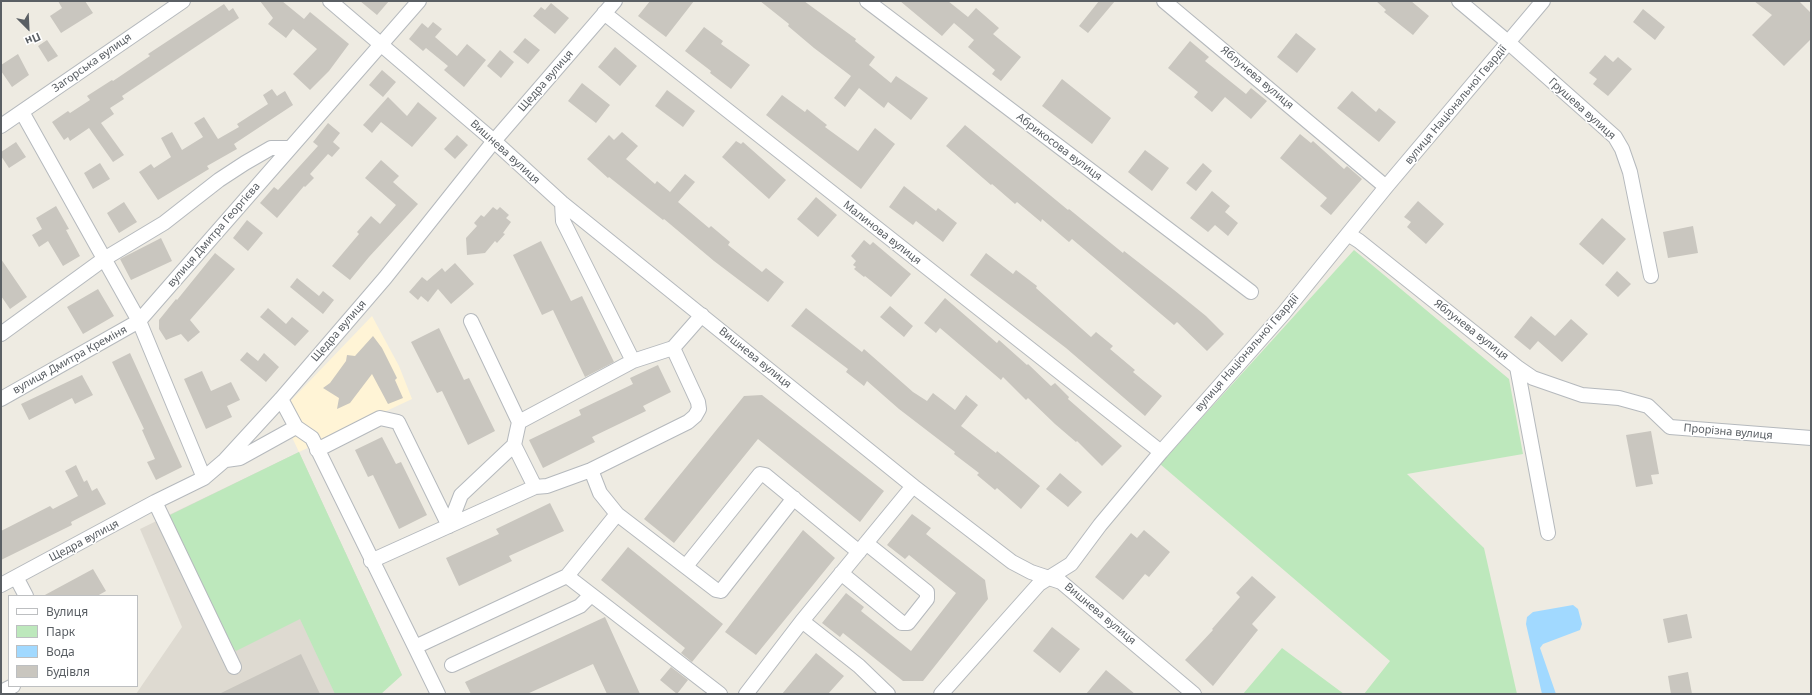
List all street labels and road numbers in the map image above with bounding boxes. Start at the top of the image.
street label: Загорська вулиця [50,31,134,95]
street label: вулиця Національної Гвардії [1402,43,1510,167]
street label: Яблунева вулиця [1218,44,1296,112]
street label: Щедра вулиця [516,48,576,114]
street label: Грушева вулиця [1546,75,1618,143]
street label: Абрикосова вулиця [1014,110,1104,184]
street label: Вишнева вулиця [467,117,543,187]
street label: вулиця Дмитра Георгієва [165,180,263,290]
street label: Малинова вулиця [840,198,924,268]
street label: вулиця Національної Гвардії [1192,291,1302,415]
street label: Яблунева вулиця [1431,297,1511,363]
street label: Щедра вулиця [309,298,369,364]
street label: вулиця Дмитра Креміня [11,323,129,397]
street label: Вишнева вулиця [716,325,794,391]
street label: Прорізна вулиця [1683,422,1773,442]
street label: Щедра вулиця [47,517,121,565]
street label: Вишнева вулиця [1062,580,1138,648]

